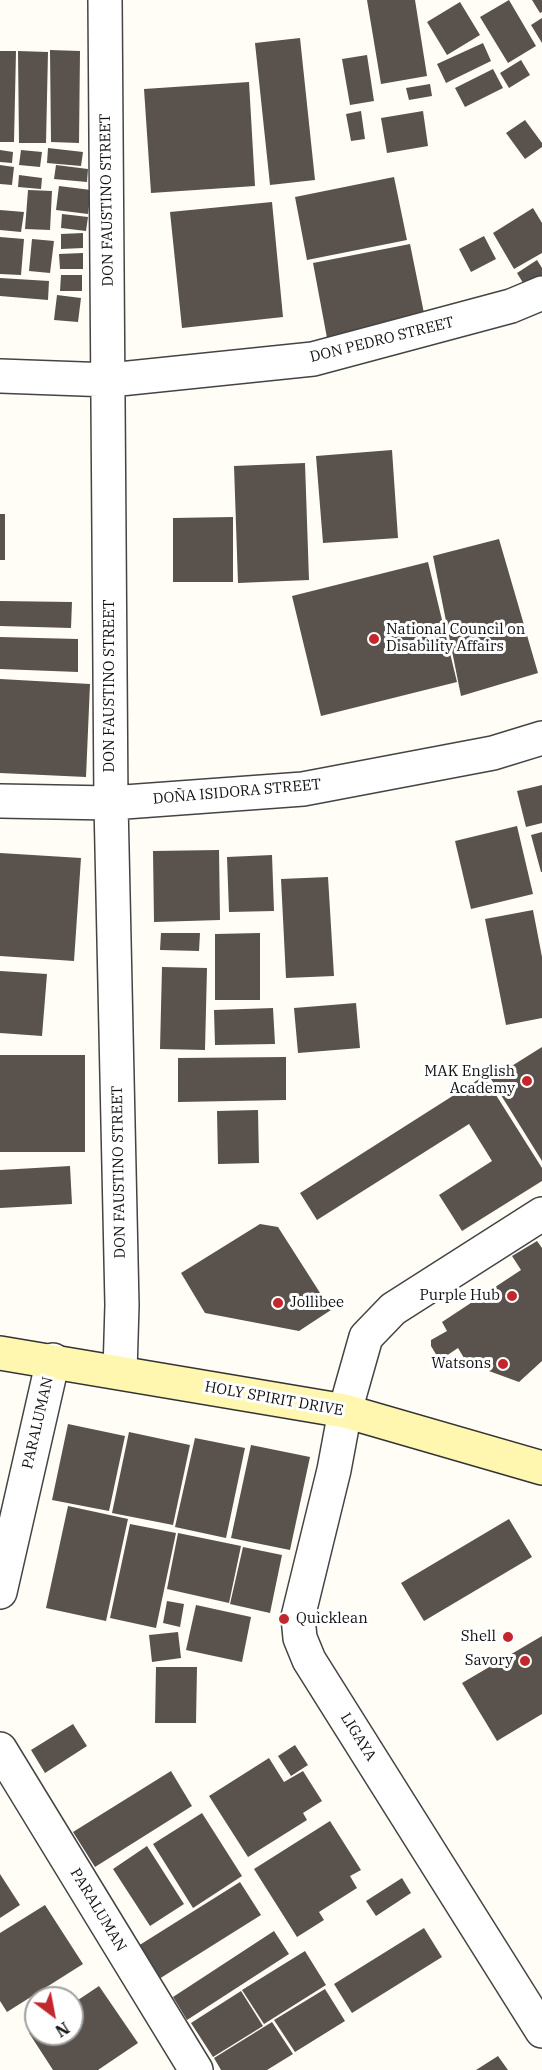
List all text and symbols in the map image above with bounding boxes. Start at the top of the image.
street label: DON FAUSTINO STREET [96,113,118,287]
street label: DON PEDRO STREET [308,313,456,367]
street label: DON FAUSTINO STREET [101,599,119,773]
place label: National Council on Disability Affairs [386,621,525,656]
marker: National Council on Disability Affairs [367,632,381,646]
street label: DOÑA ISIDORA STREET [152,776,322,808]
place label: MAK English Academy [424,1063,515,1098]
marker: MAK English Academy [520,1074,534,1088]
street label: DON FAUSTINO STREET [108,1085,130,1259]
place label: Purple Hub [419,1287,500,1305]
marker: Purple Hub [505,1289,519,1303]
place label: Jollibee [290,1294,344,1312]
marker: Jollibee [271,1296,285,1310]
place label: Watsons [431,1355,491,1373]
marker: Watsons [496,1357,510,1371]
street label: PARALUMAN [19,1375,57,1471]
street label: HOLY SPIRIT DRIVE [203,1378,345,1420]
place label: Quicklean [296,1610,368,1628]
marker: Quicklean [277,1612,291,1626]
place label: Shell [461,1628,496,1646]
marker: Shell [501,1630,515,1644]
place label: Savory [465,1652,513,1670]
marker: Savory [518,1654,532,1668]
street label: LIGAYA [336,1710,380,1764]
street label: PARALUMAN [66,1865,130,1955]
north arrow [24,1986,84,2046]
text: N [52,2018,73,2041]

